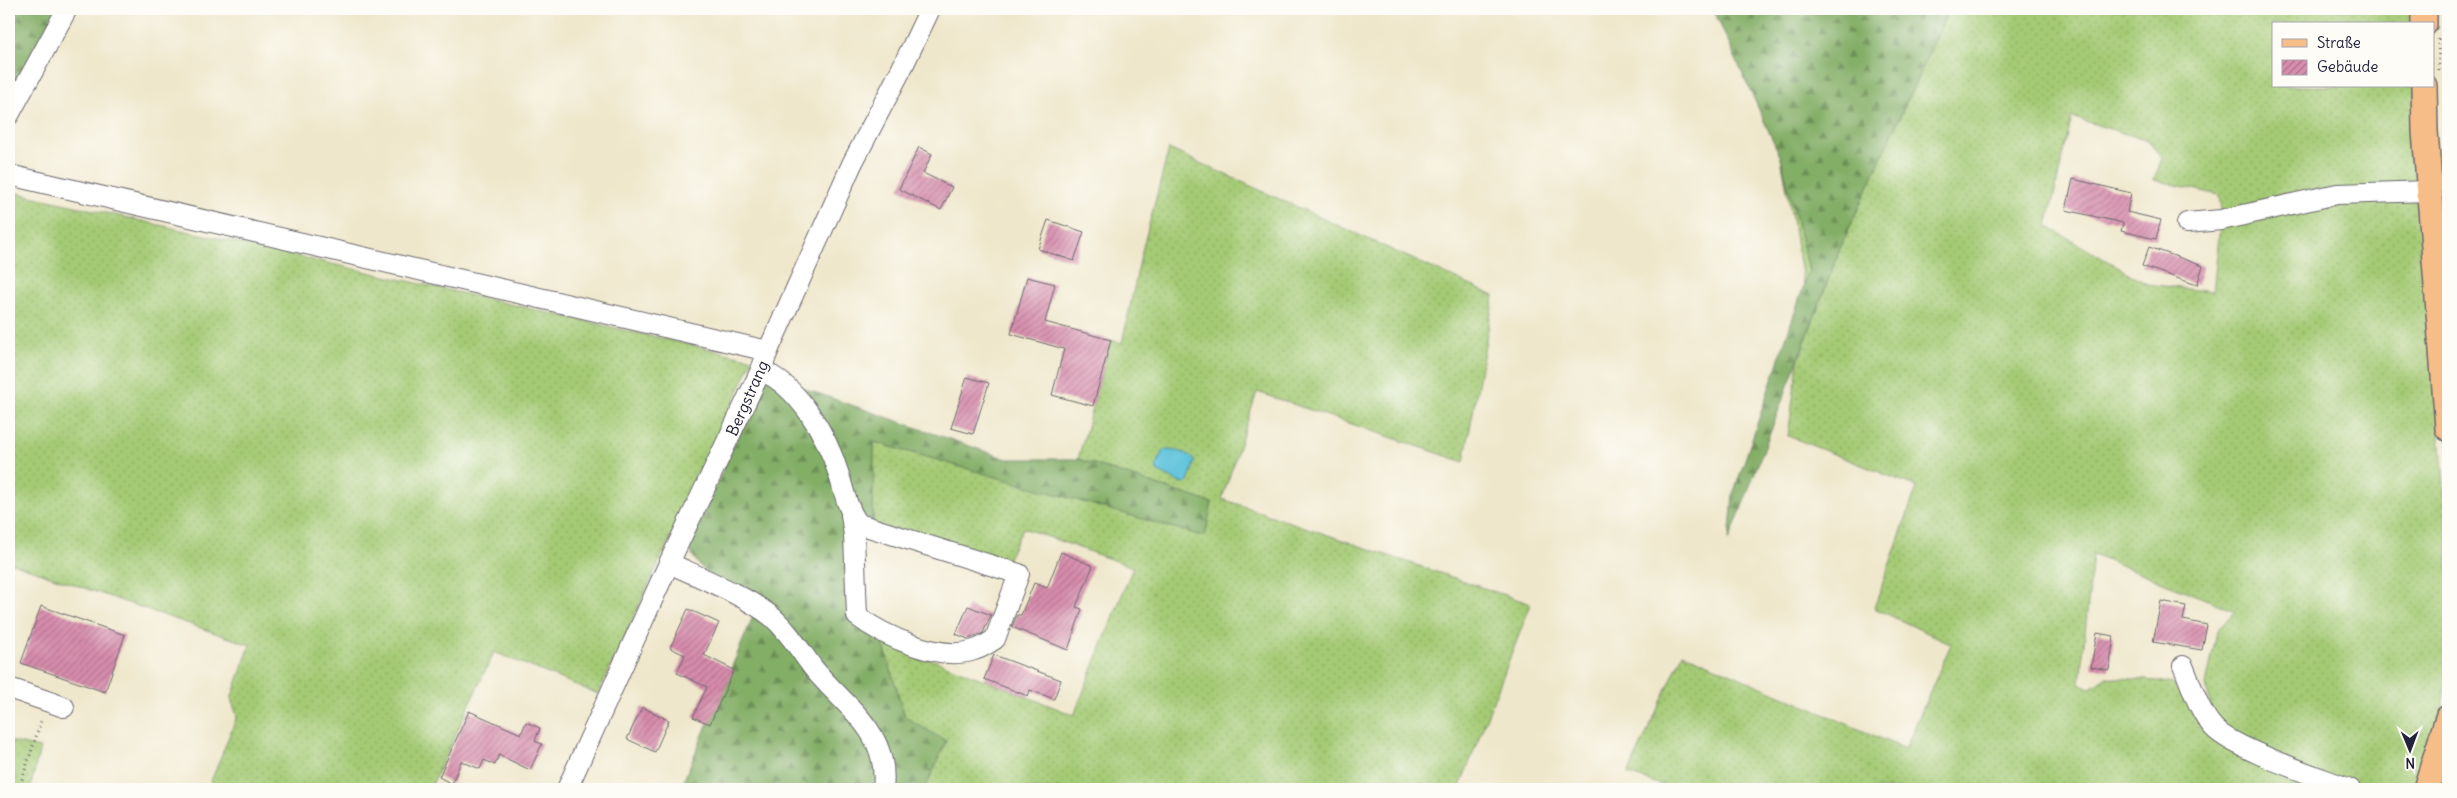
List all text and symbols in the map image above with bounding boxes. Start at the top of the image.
legend [2272,22,2434,88]
text: Straße [2317,33,2361,52]
text: Gebäude [2317,57,2378,76]
street label: Bergstrang [721,357,773,439]
north arrow [2384,726,2434,776]
text: N [2405,754,2415,772]

